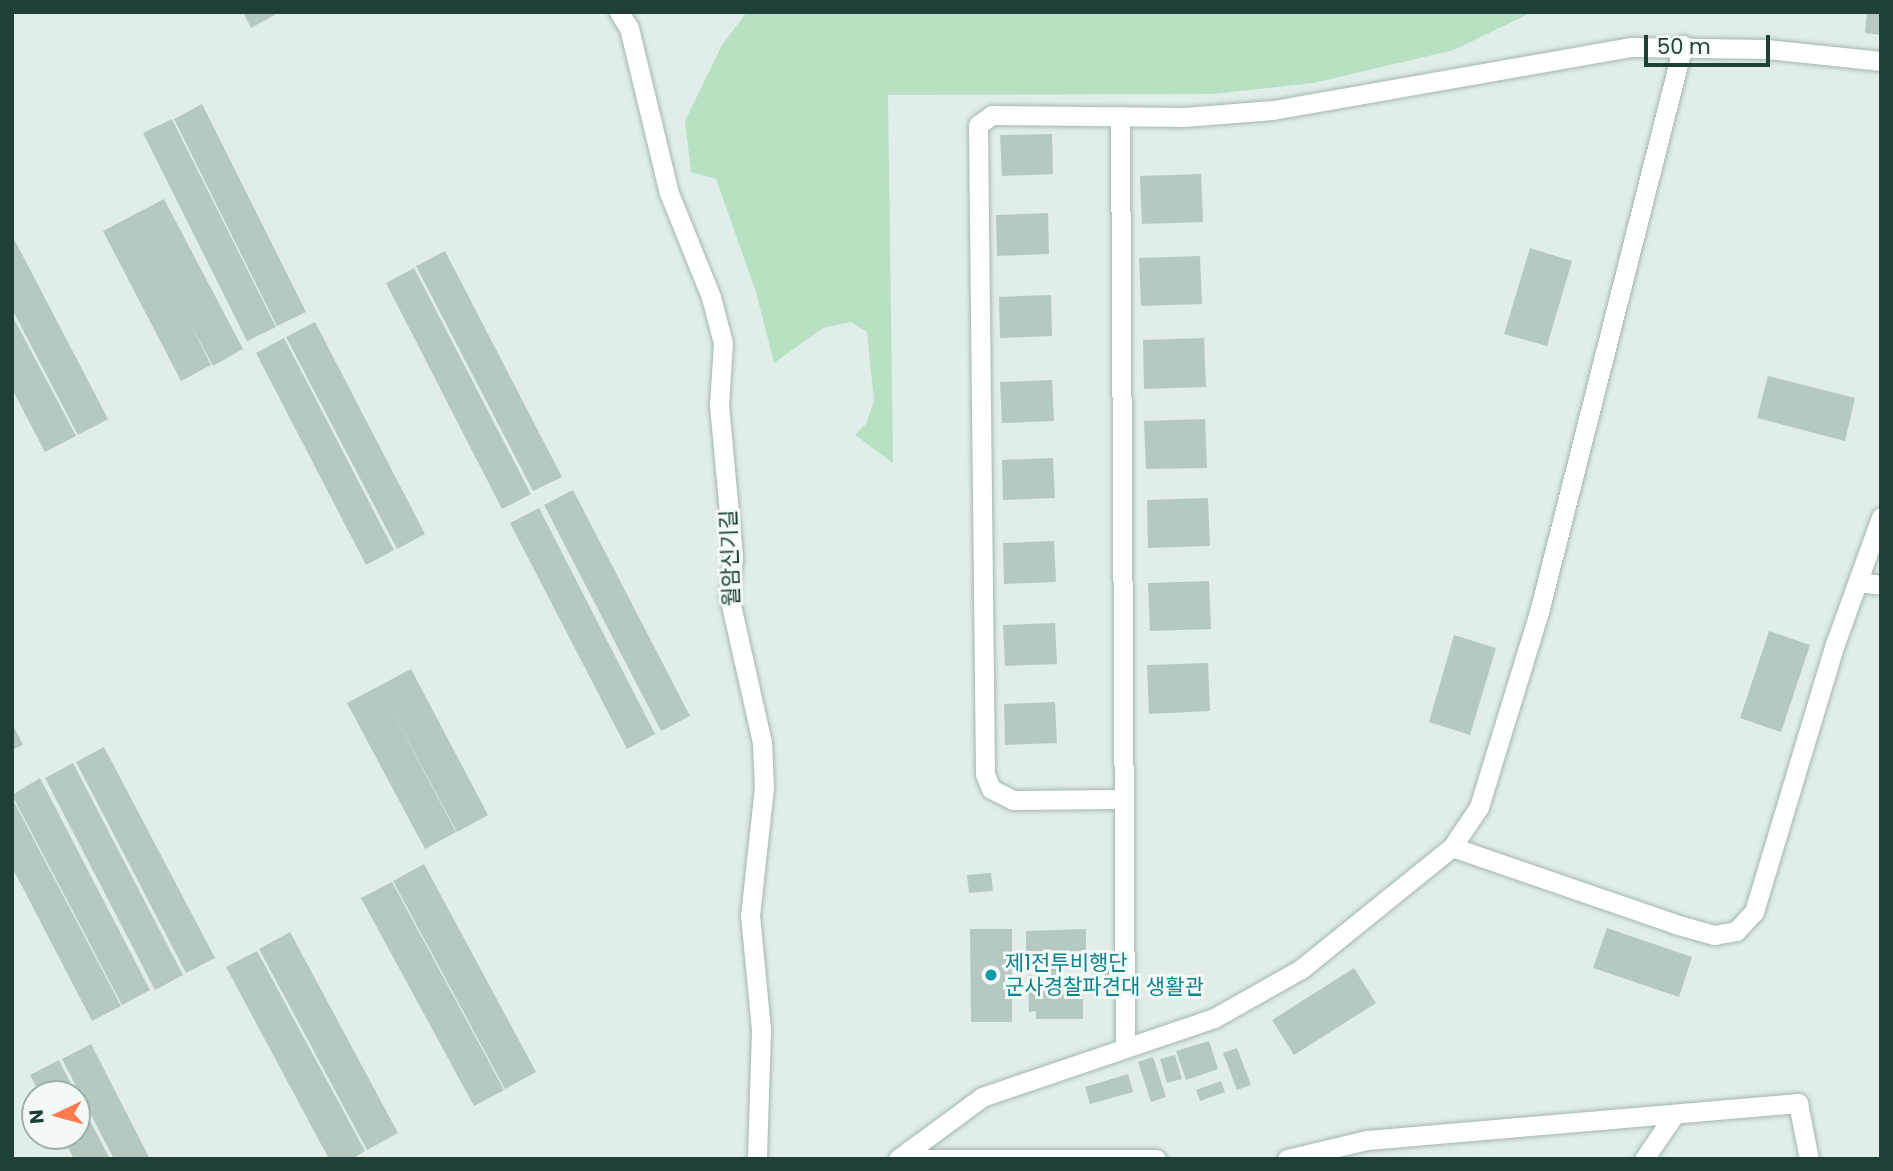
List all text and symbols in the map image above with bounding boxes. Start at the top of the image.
scale bar [1648,21,1774,65]
text: 50 m [1657,32,1711,61]
street label: 월암신기길 [716,509,744,607]
place label: 제1전투비행단 군사경찰파견대 생활관 [1005,950,1204,1000]
marker: 제1전투비행단 군사경찰파견대 생활관 [983,967,999,983]
north arrow [21,1080,91,1150]
text: N [23,1108,51,1125]

